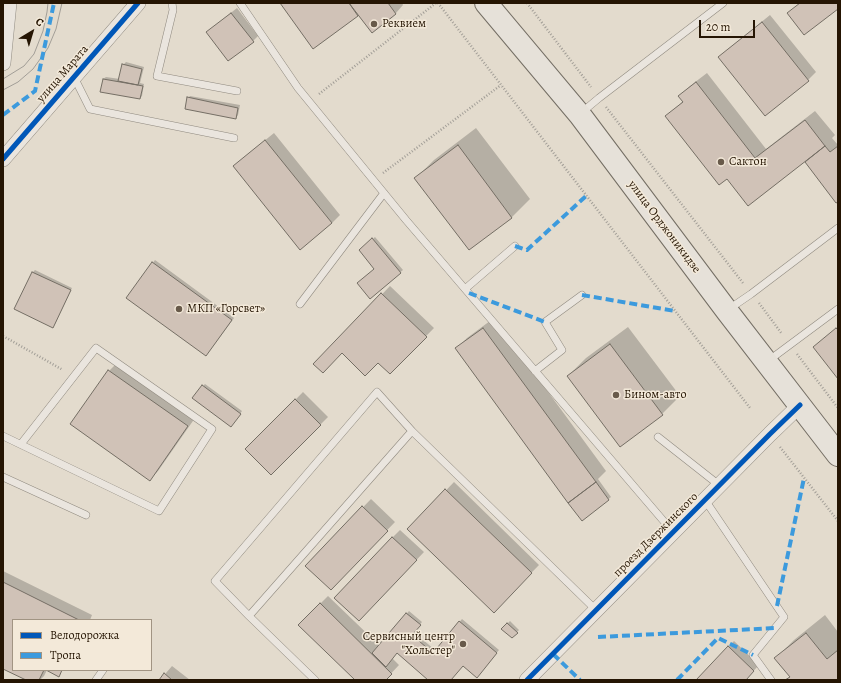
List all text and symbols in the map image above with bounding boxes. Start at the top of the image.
north arrow [12,12,52,52]
scale bar [701,12,757,38]
text: С [32,14,47,30]
place label: Реквием [382,17,426,31]
marker: Реквием [369,19,379,29]
text: 20 m [706,19,730,35]
street label: улица Марата [34,42,92,106]
place label: Сактон [729,155,767,169]
marker: Сактон [716,157,726,167]
street label: улица Орджоникидзе [624,178,704,276]
place label: МКП «Горсвет» [187,302,265,316]
marker: МКП «Горсвет» [174,304,184,314]
place label: Бином-авто [624,388,686,402]
marker: Бином-авто [611,390,621,400]
street label: проезд Дзержинского [611,490,701,580]
legend [12,619,152,671]
text: Велодорожка [50,627,119,643]
place label: Сервисный центр "Хольстер" [363,630,455,658]
marker: Сервисный центр "Хольстер" [458,639,468,649]
text: Тропа [50,647,81,663]

